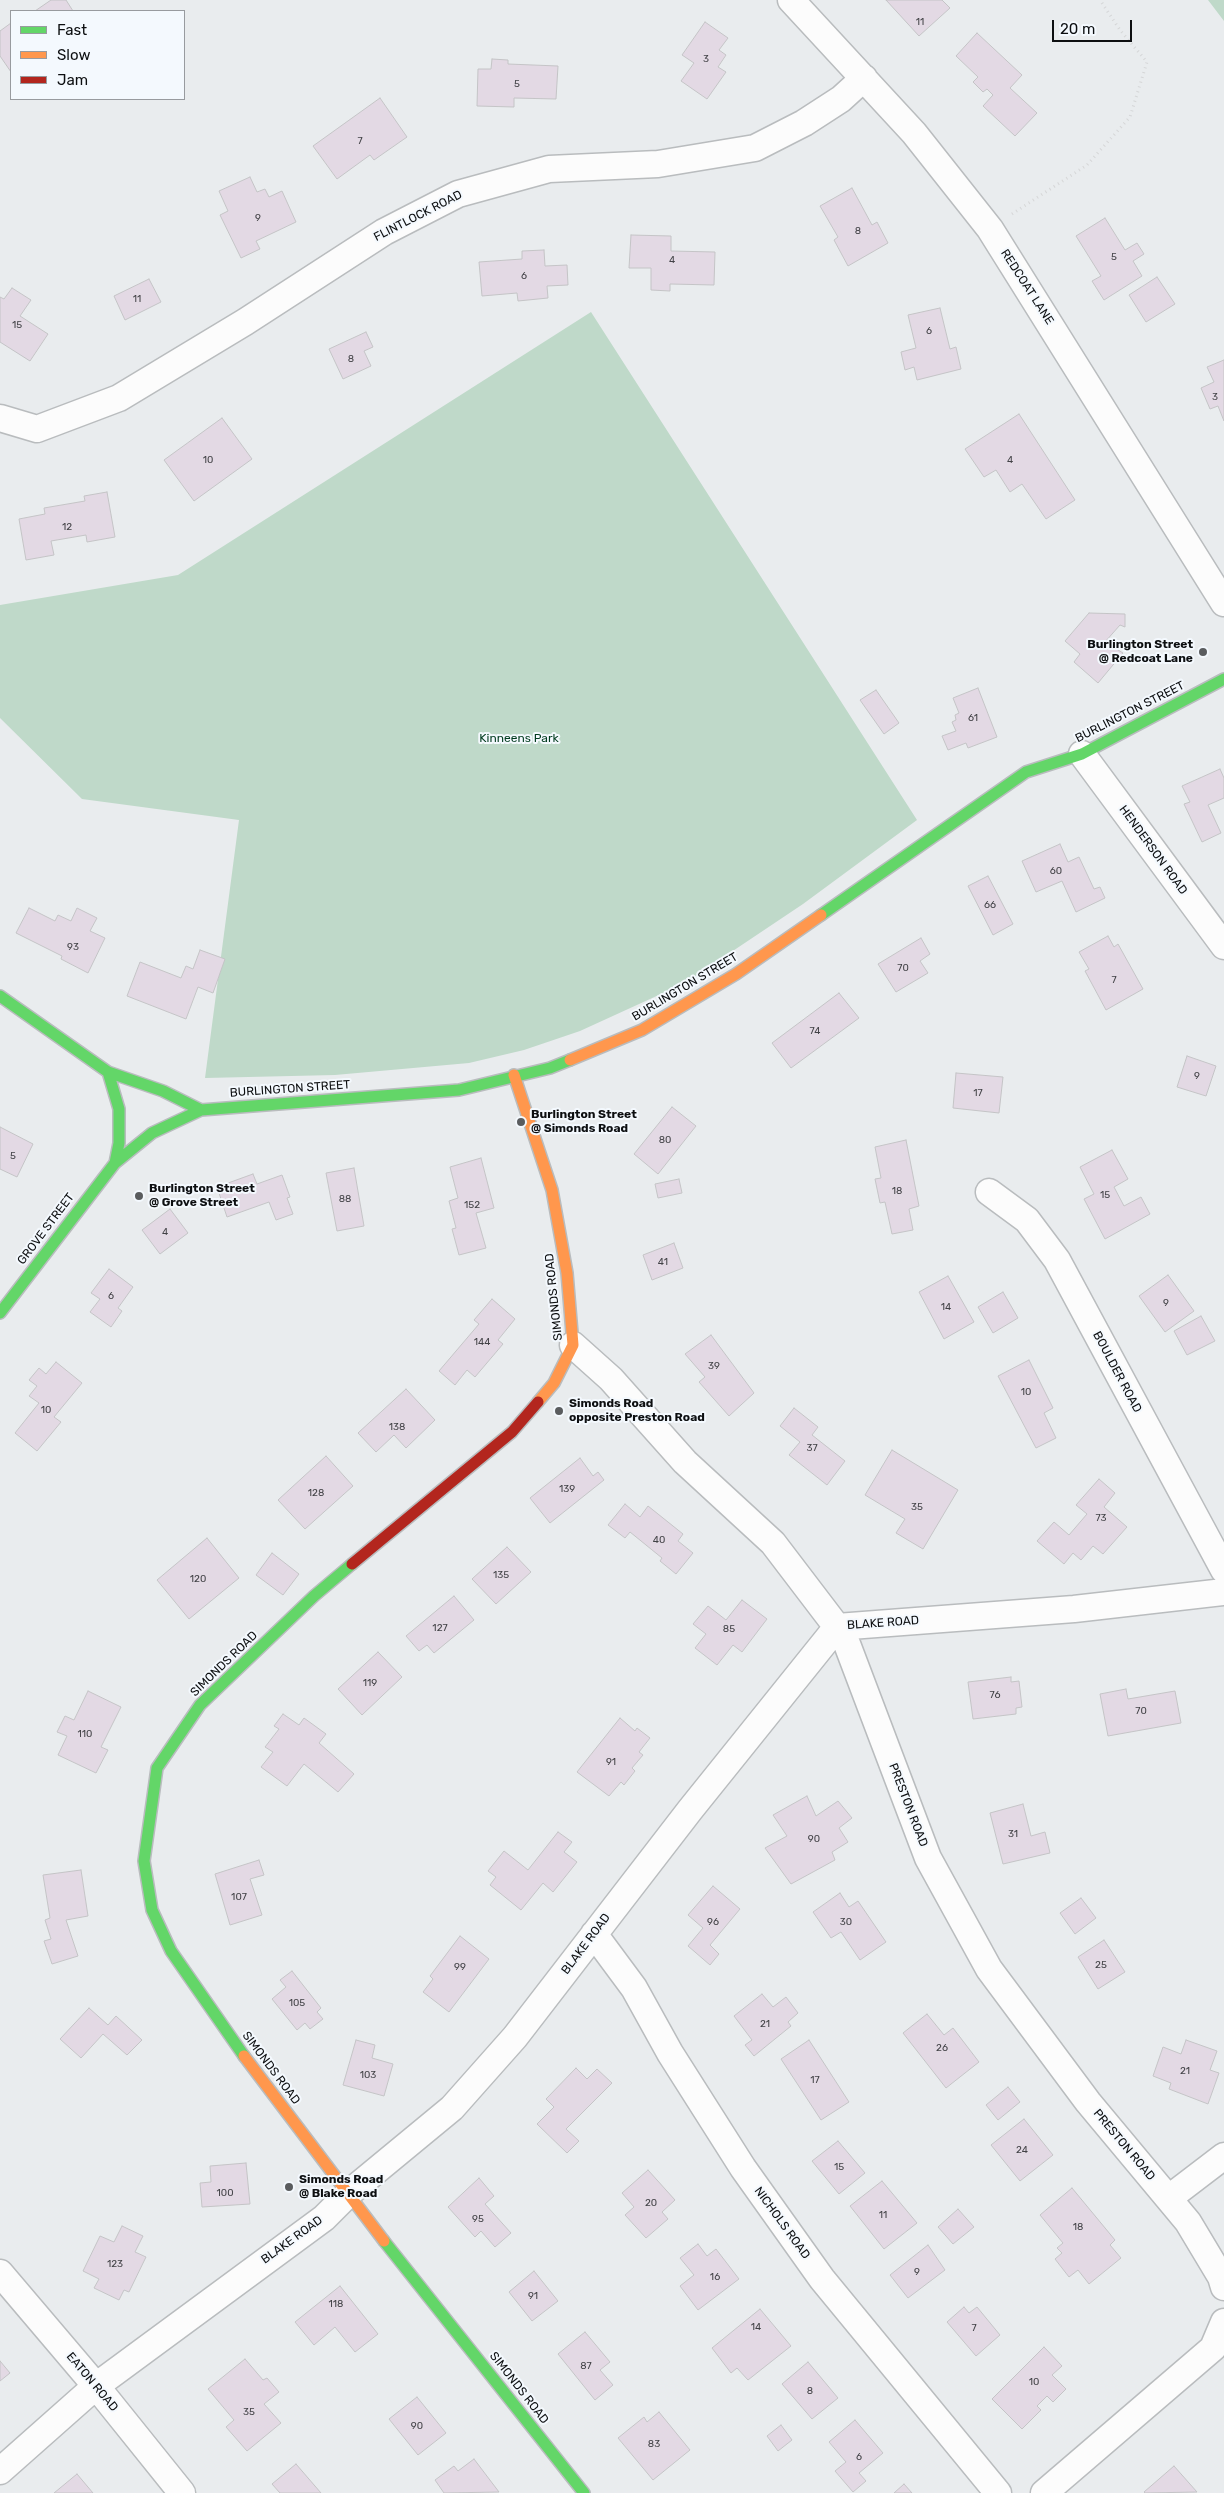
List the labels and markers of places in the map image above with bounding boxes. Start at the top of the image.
place label: Burlington Street @ Redcoat Lane [1087,638,1193,666]
marker: Burlington Street @ Redcoat Lane [1197,646,1209,658]
place label: Burlington Street @ Simonds Road [531,1108,637,1136]
marker: Burlington Street @ Simonds Road [515,1116,527,1128]
place label: Burlington Street @ Grove Street [149,1182,255,1210]
marker: Burlington Street @ Grove Street [133,1190,145,1202]
place label: Simonds Road opposite Preston Road [569,1397,705,1425]
marker: Simonds Road opposite Preston Road [553,1405,565,1417]
place label: Simonds Road @ Blake Road [299,2173,383,2201]
marker: Simonds Road @ Blake Road [283,2181,295,2193]

